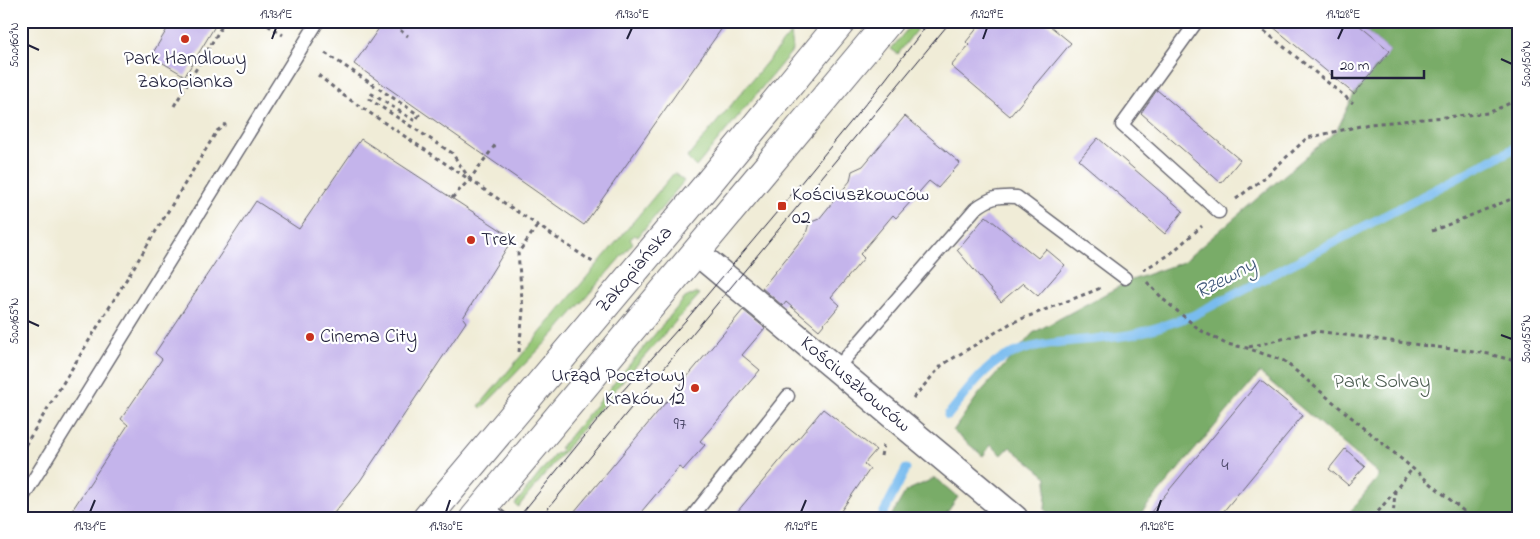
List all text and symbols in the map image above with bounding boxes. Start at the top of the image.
text: 19.931°E [260,6,292,24]
text: 19.930°E [615,6,649,24]
text: 19.929°E [970,6,1004,24]
text: 19.928°E [1326,6,1360,24]
text: 50.0160°N [6,22,24,68]
marker: Park Handlowy Zakopianka [179,33,191,45]
text: 50.0150°N [1518,41,1536,87]
place label: Park Handlowy Zakopianka [124,45,246,97]
scale bar [1332,48,1425,80]
text: 20 m [1340,55,1370,77]
place label: Kościuszkowców 02 [792,181,929,233]
marker: Kościuszkowców 02 [776,200,788,212]
street label: Zakopiańska [590,220,680,320]
place label: Trek [481,226,517,255]
marker: Trek [465,234,477,246]
water label: Rzewny [1190,250,1262,308]
text: 50.0165°N [6,298,24,344]
text: 50.0155°N [1518,315,1536,363]
place label: Cinema City [320,323,417,352]
street label: Kościuszkowców [793,330,917,440]
marker: Cinema City [304,331,316,343]
place label: Urząd Pocztowy Kraków 12 [551,362,685,414]
park label: Park Solvay [1334,368,1430,397]
marker: Urząd Pocztowy Kraków 12 [689,382,701,394]
house number: 97 [674,412,687,438]
house number: 4 [1221,453,1229,479]
text: 19.931°E [74,518,106,536]
text: 19.930°E [429,518,463,536]
text: 19.929°E [784,518,818,536]
text: 19.928°E [1140,518,1174,536]

